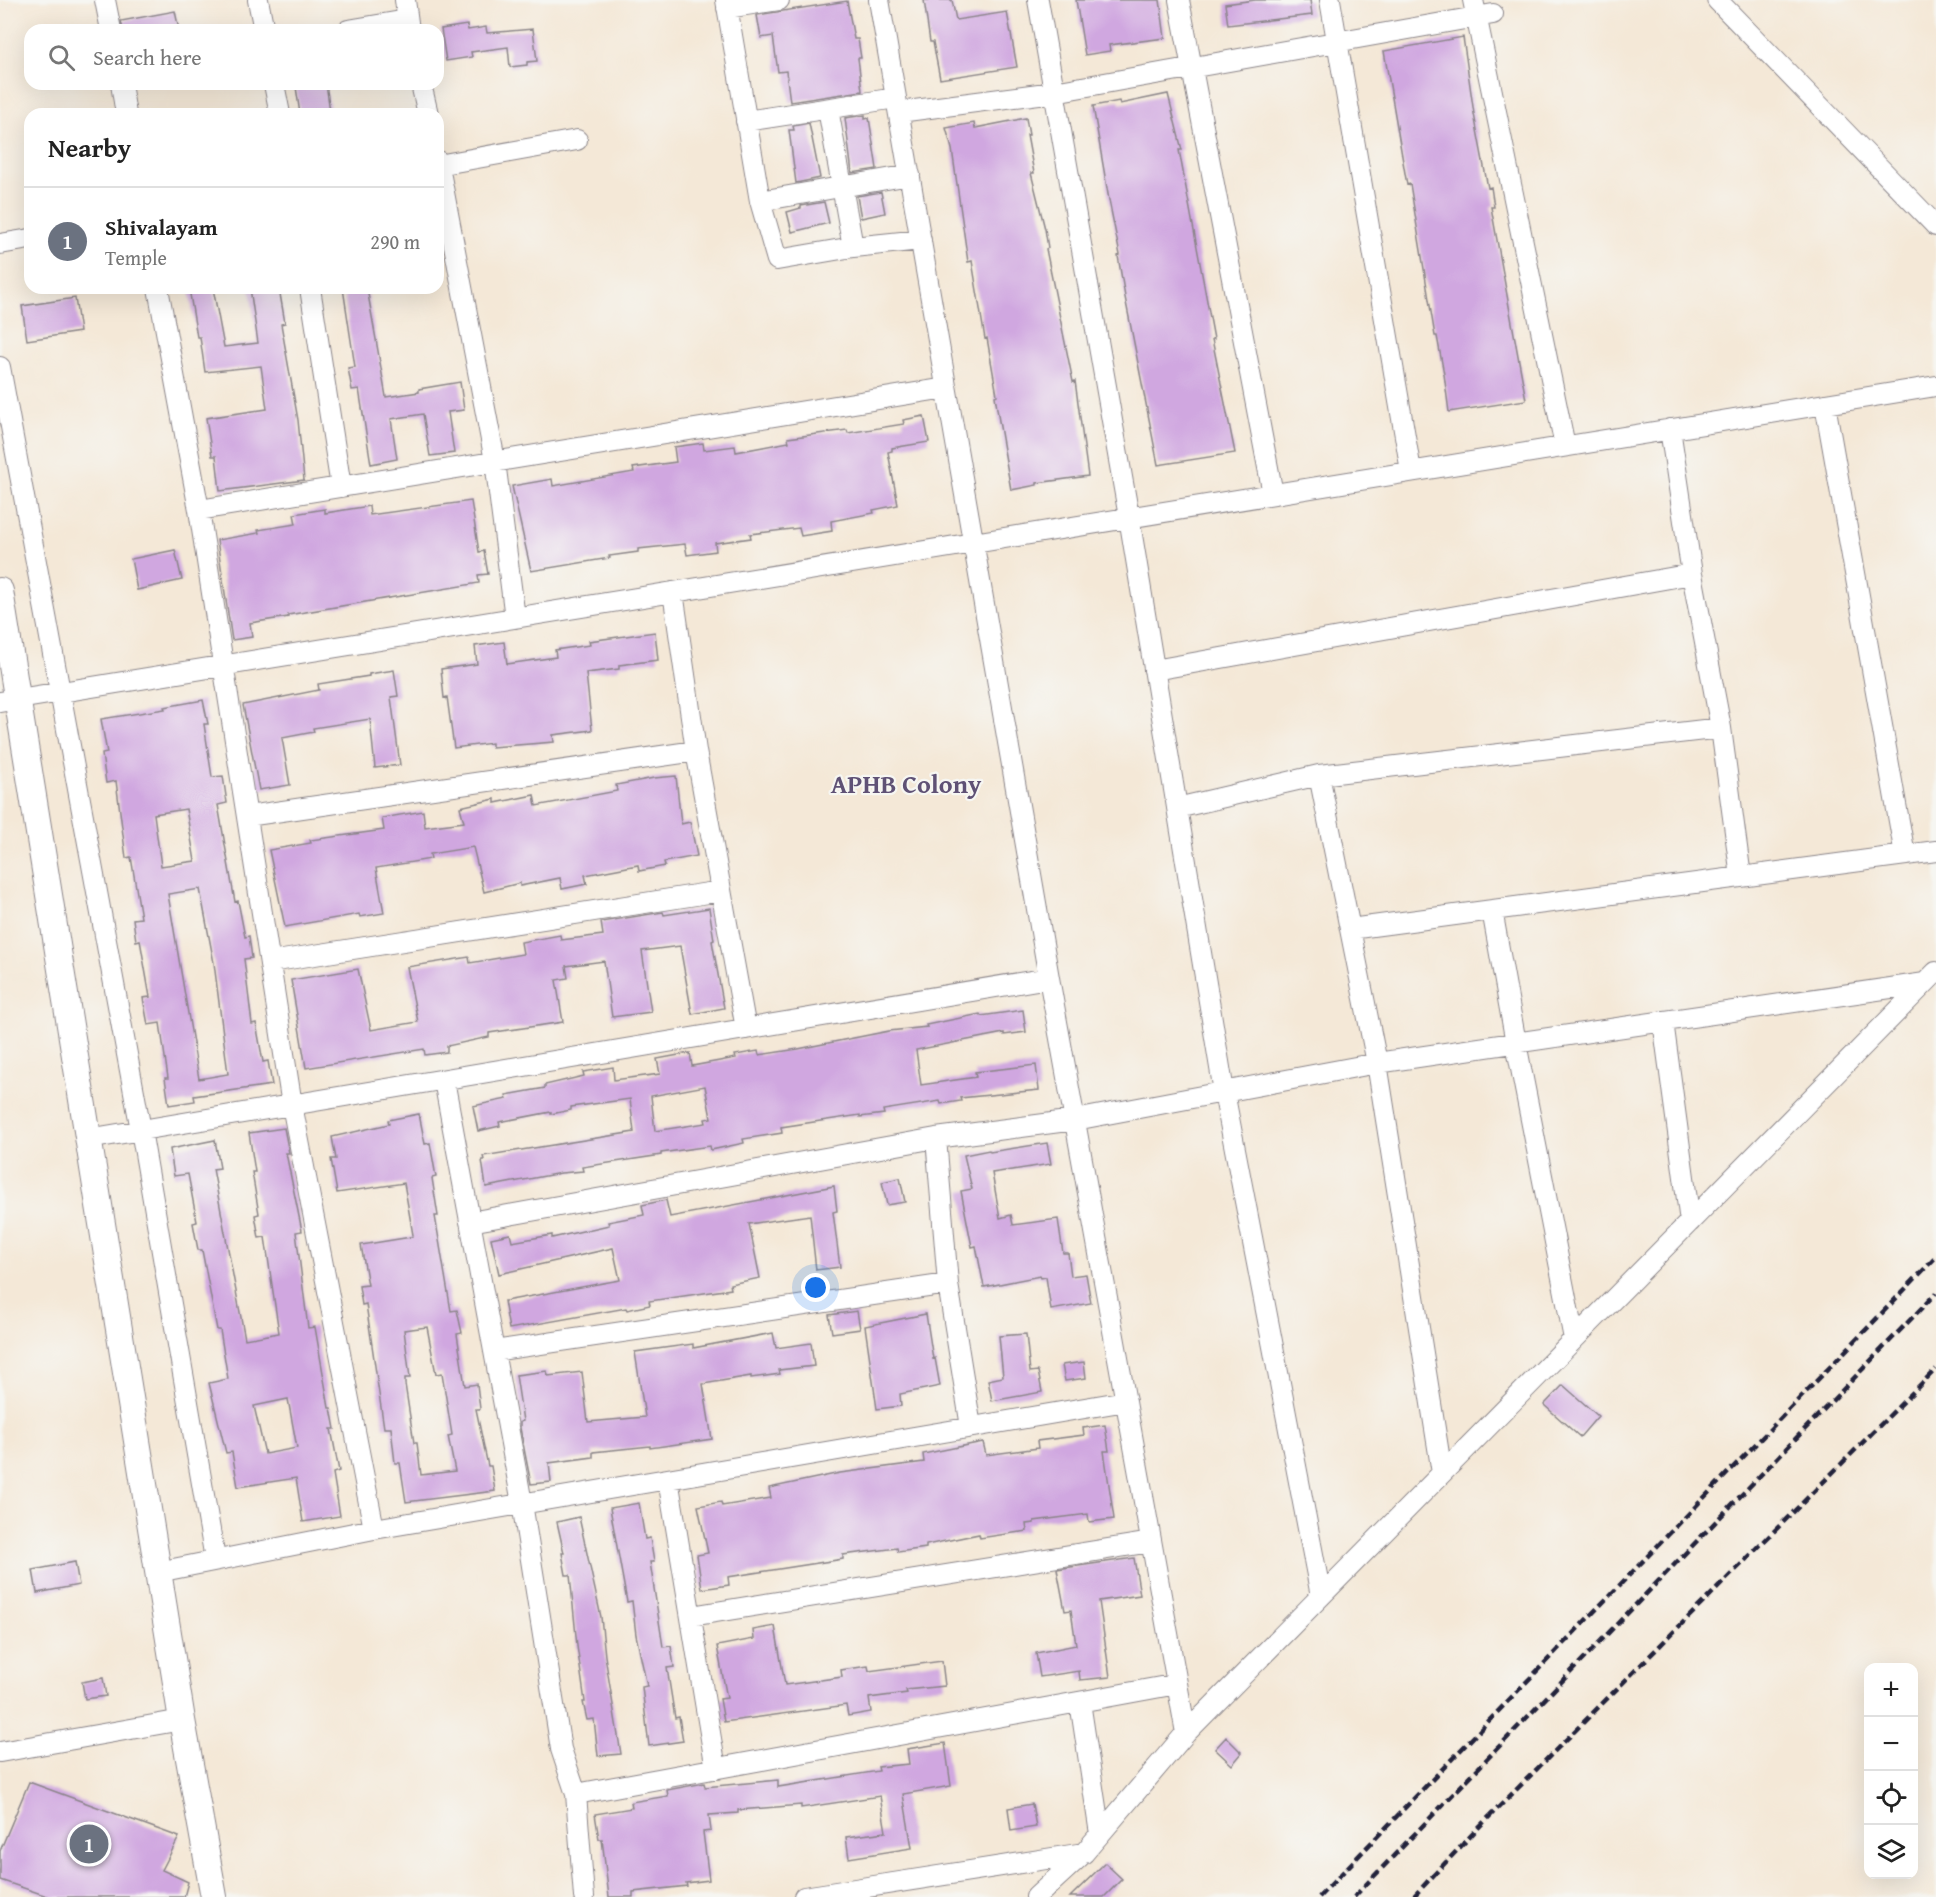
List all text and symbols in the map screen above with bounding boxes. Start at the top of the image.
search box [24,24,444,90]
icon: search [45,41,78,74]
text: Search here [93,41,202,73]
text: Nearby [48,128,131,167]
text: Shivalayam [105,211,218,243]
text: 1 [62,227,73,256]
text: 290 m [370,227,420,256]
text: Temple [105,243,167,272]
district label: APHB Colony [831,764,982,803]
your location [801,1273,830,1302]
map controls [1864,1663,1918,1879]
button: + [1864,1663,1918,1717]
button: − [1864,1717,1918,1771]
button: locate [1864,1771,1918,1825]
pin: 1 [70,1822,109,1866]
button: layers [1864,1825,1918,1879]

